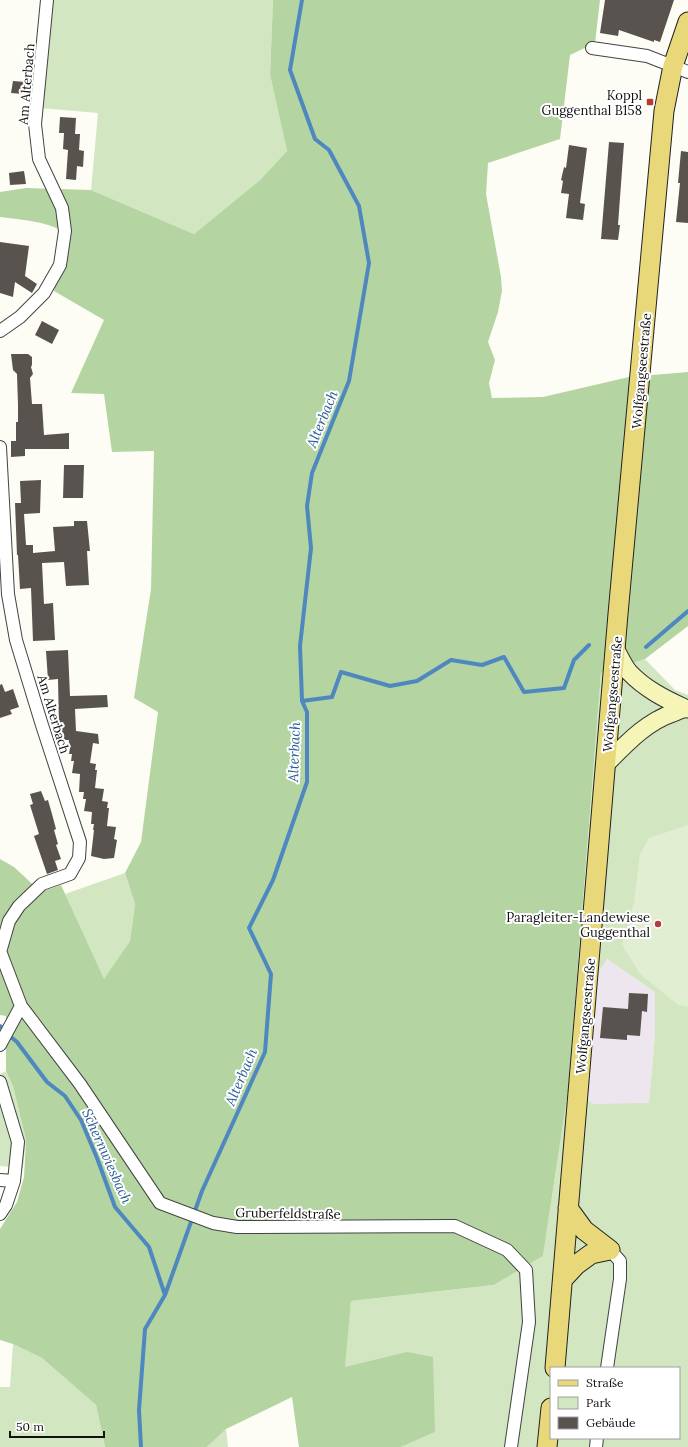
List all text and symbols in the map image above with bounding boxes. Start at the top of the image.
street label: Am Alterbach [14,43,39,126]
place label: Koppl Guggenthal B158 [542,87,642,119]
marker: Koppl Guggenthal B158 [645,97,655,107]
street label: Wolfgangseestraße [628,312,655,430]
water label: Alterbach [302,388,342,451]
street label: Wolfgangseestraße [599,635,626,753]
street label: Am Alterbach [33,672,74,756]
water label: Alterbach [284,722,304,783]
place label: Paragleiter-Landewiese Guggenthal [506,909,650,941]
marker: Paragleiter-Landewiese Guggenthal [653,919,663,929]
street label: Wolfgangseestraße [572,957,599,1075]
water label: Alterbach [221,1046,261,1109]
water label: Schernwiesbach [78,1106,136,1206]
street label: Gruberfeldstraße [235,1204,341,1223]
legend [550,1367,680,1439]
text: Straße [586,1375,624,1390]
text: Park [586,1395,612,1410]
scale bar [10,1413,104,1439]
text: Gebäude [586,1415,636,1430]
text: 50 m [16,1419,44,1434]

